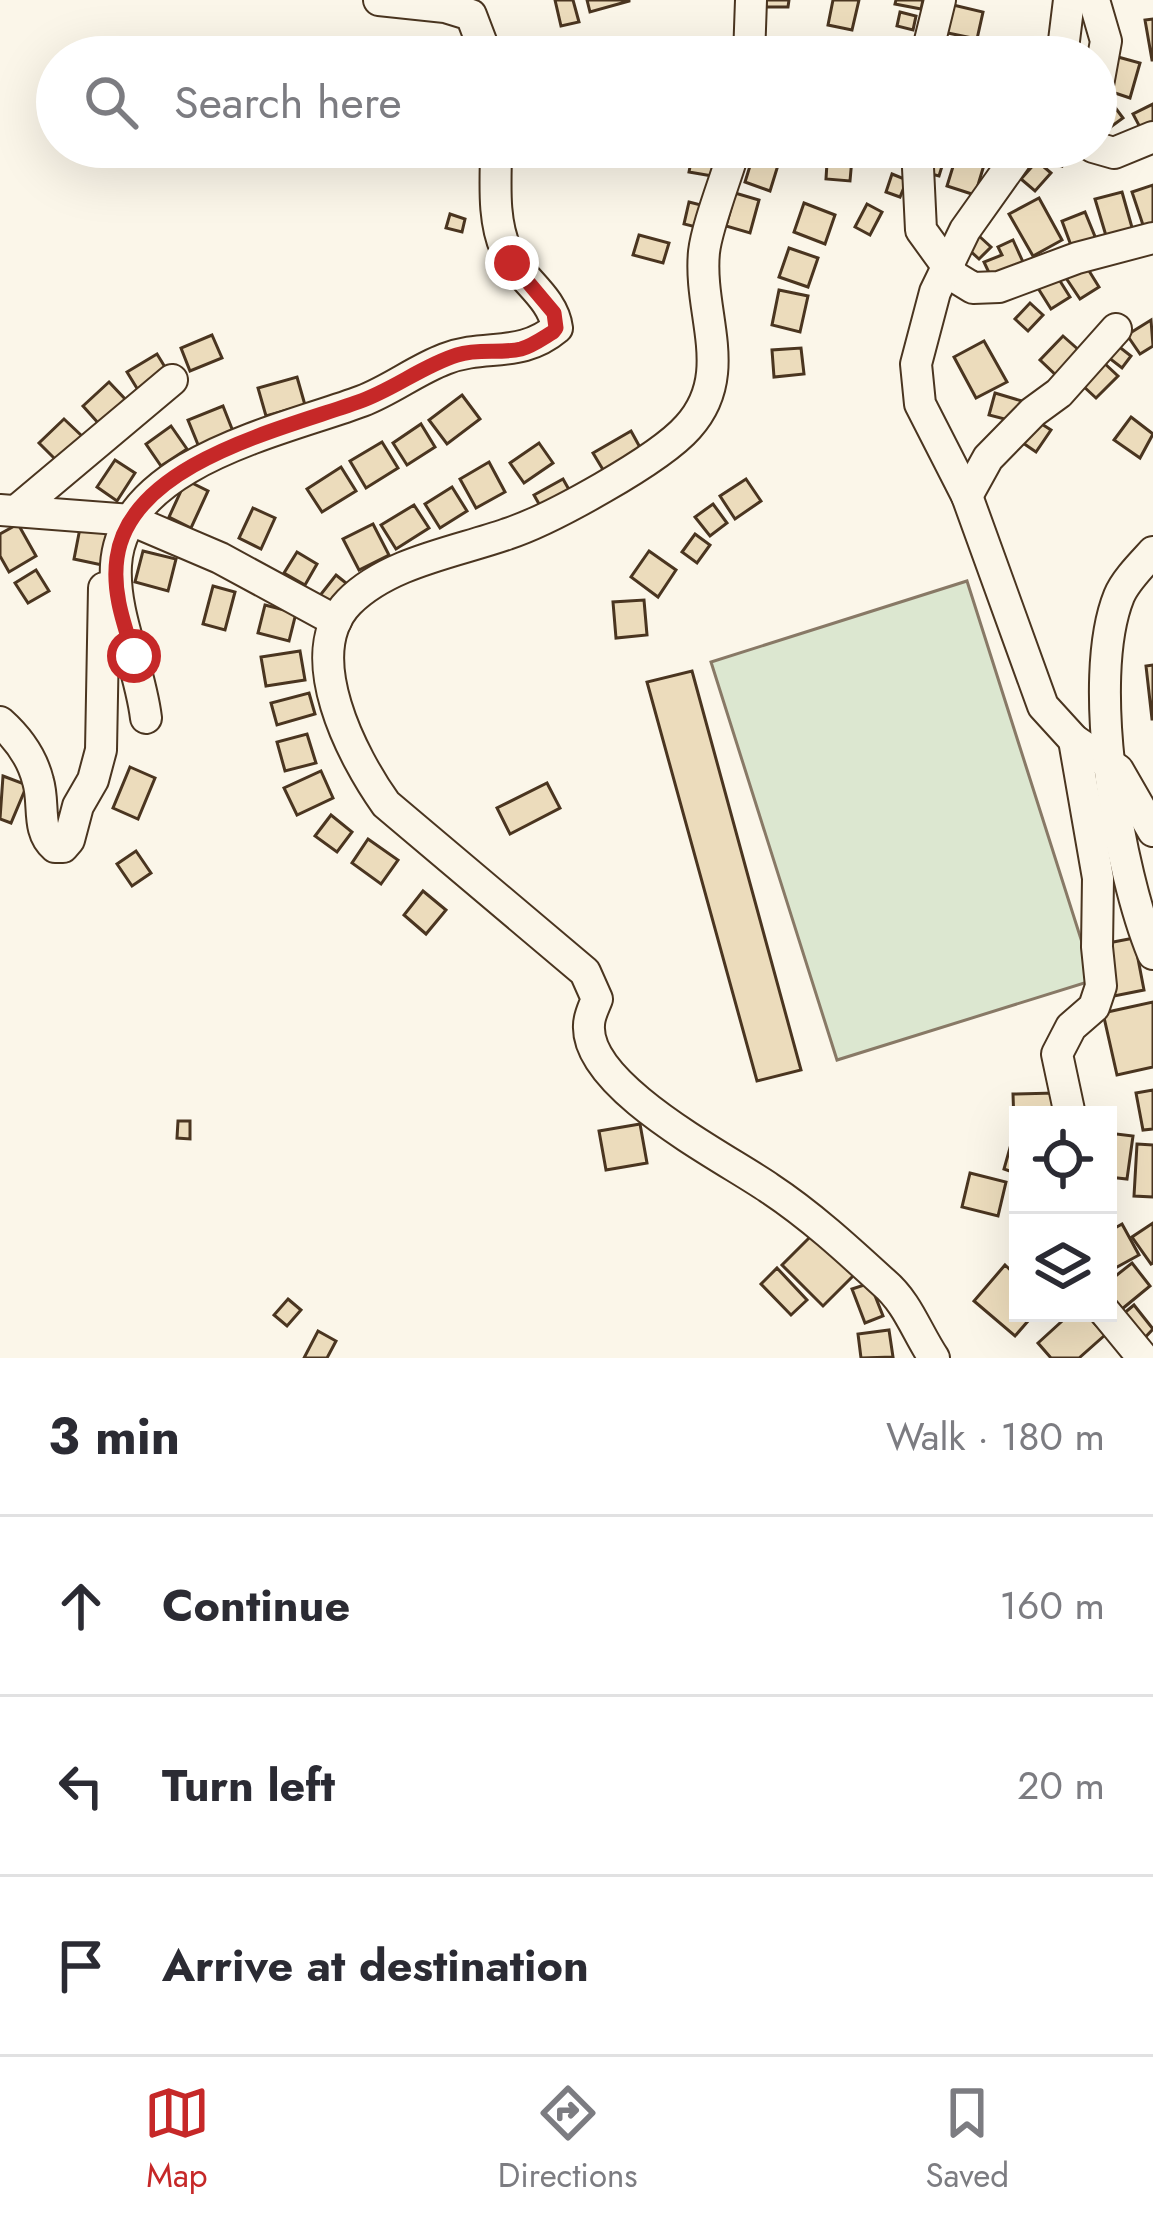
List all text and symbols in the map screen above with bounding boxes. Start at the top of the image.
search box [36,36,1117,168]
icon: search [78,69,144,135]
text: Search here [174,70,402,135]
route end [485,236,539,290]
route start [107,629,161,683]
map controls [1009,1106,1117,1322]
button: locate [1009,1106,1117,1214]
button: layers [1009,1214,1117,1322]
text: 3 min [48,1399,180,1473]
text: Walk · 180 m [886,1408,1105,1465]
icon: ahead [48,1573,114,1639]
text: Continue [162,1573,350,1638]
text: 160 m [999,1577,1105,1634]
icon: left [48,1753,114,1819]
text: Turn left [162,1753,335,1818]
text: 20 m [1017,1757,1105,1814]
icon: arrive [48,1933,114,1999]
text: Arrive at destination [162,1933,589,1998]
tab: Map [144,2080,210,2199]
tab: Directions [498,2080,638,2199]
tab: Saved [925,2080,1009,2199]

